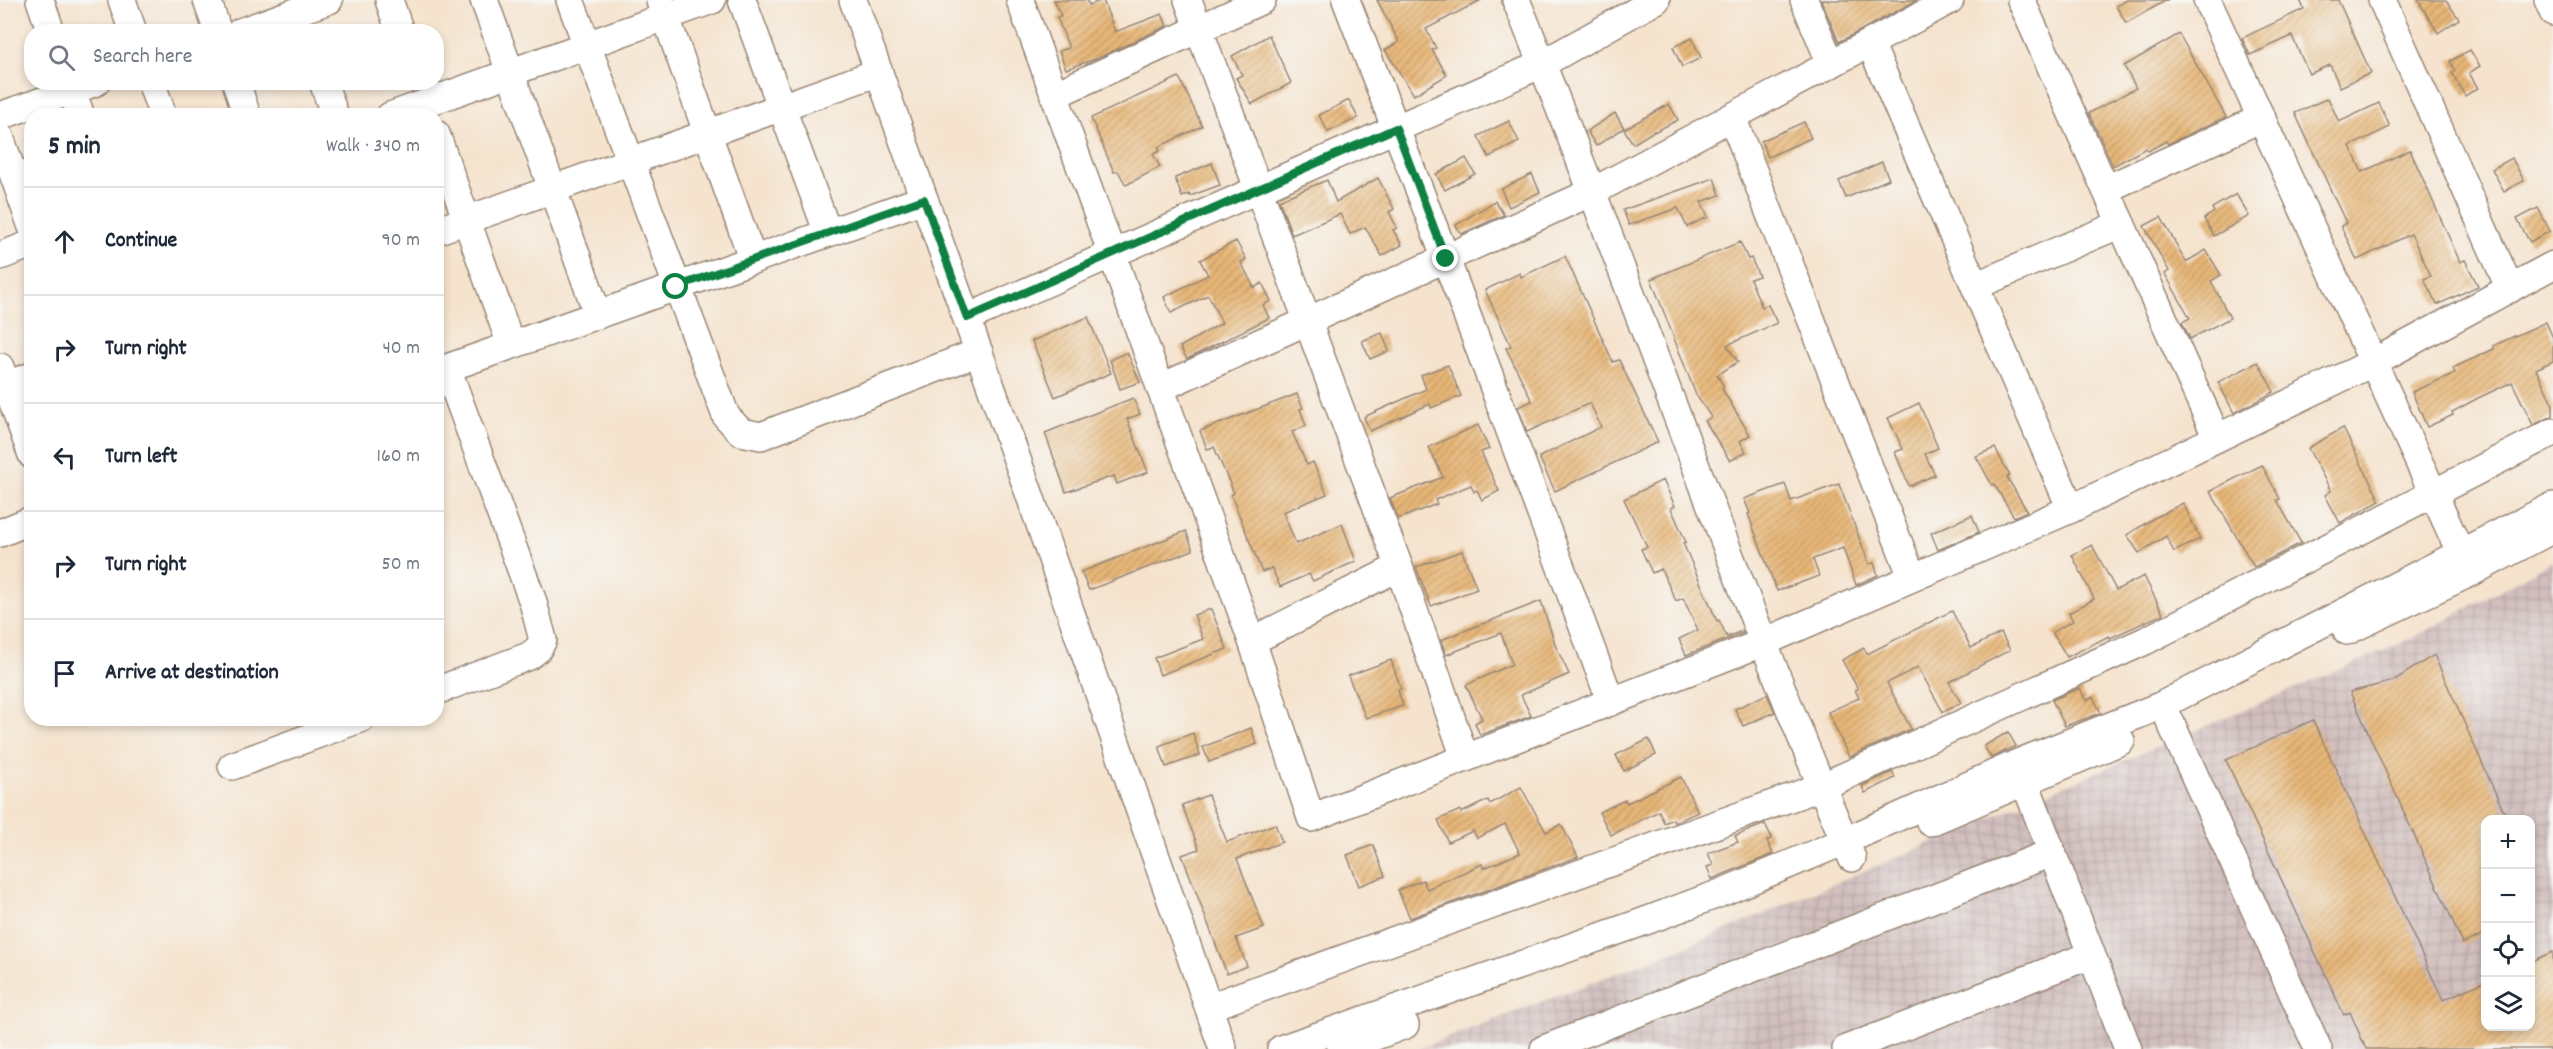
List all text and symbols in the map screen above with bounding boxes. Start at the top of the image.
search box [24,24,444,90]
icon: search [45,41,78,74]
text: Search here [93,42,192,73]
text: 5 min [48,129,101,166]
text: Walk · 340 m [326,133,420,161]
icon: ahead [48,225,81,258]
text: Continue [105,226,177,257]
text: 90 m [382,227,420,255]
route end [1432,245,1458,271]
route start [662,273,688,299]
icon: right [48,333,81,366]
text: Turn right [105,334,187,365]
text: 40 m [382,335,420,363]
icon: left [48,441,81,474]
text: Turn left [105,442,177,473]
text: 160 m [377,443,420,471]
icon: right [48,549,81,582]
text: Turn right [105,550,187,581]
text: 50 m [382,551,420,579]
icon: arrive [48,657,81,690]
text: Arrive at destination [105,658,279,689]
map controls [2481,815,2535,1031]
button: + [2481,815,2535,869]
button: − [2481,869,2535,923]
button: locate [2481,923,2535,977]
button: layers [2481,977,2535,1031]

